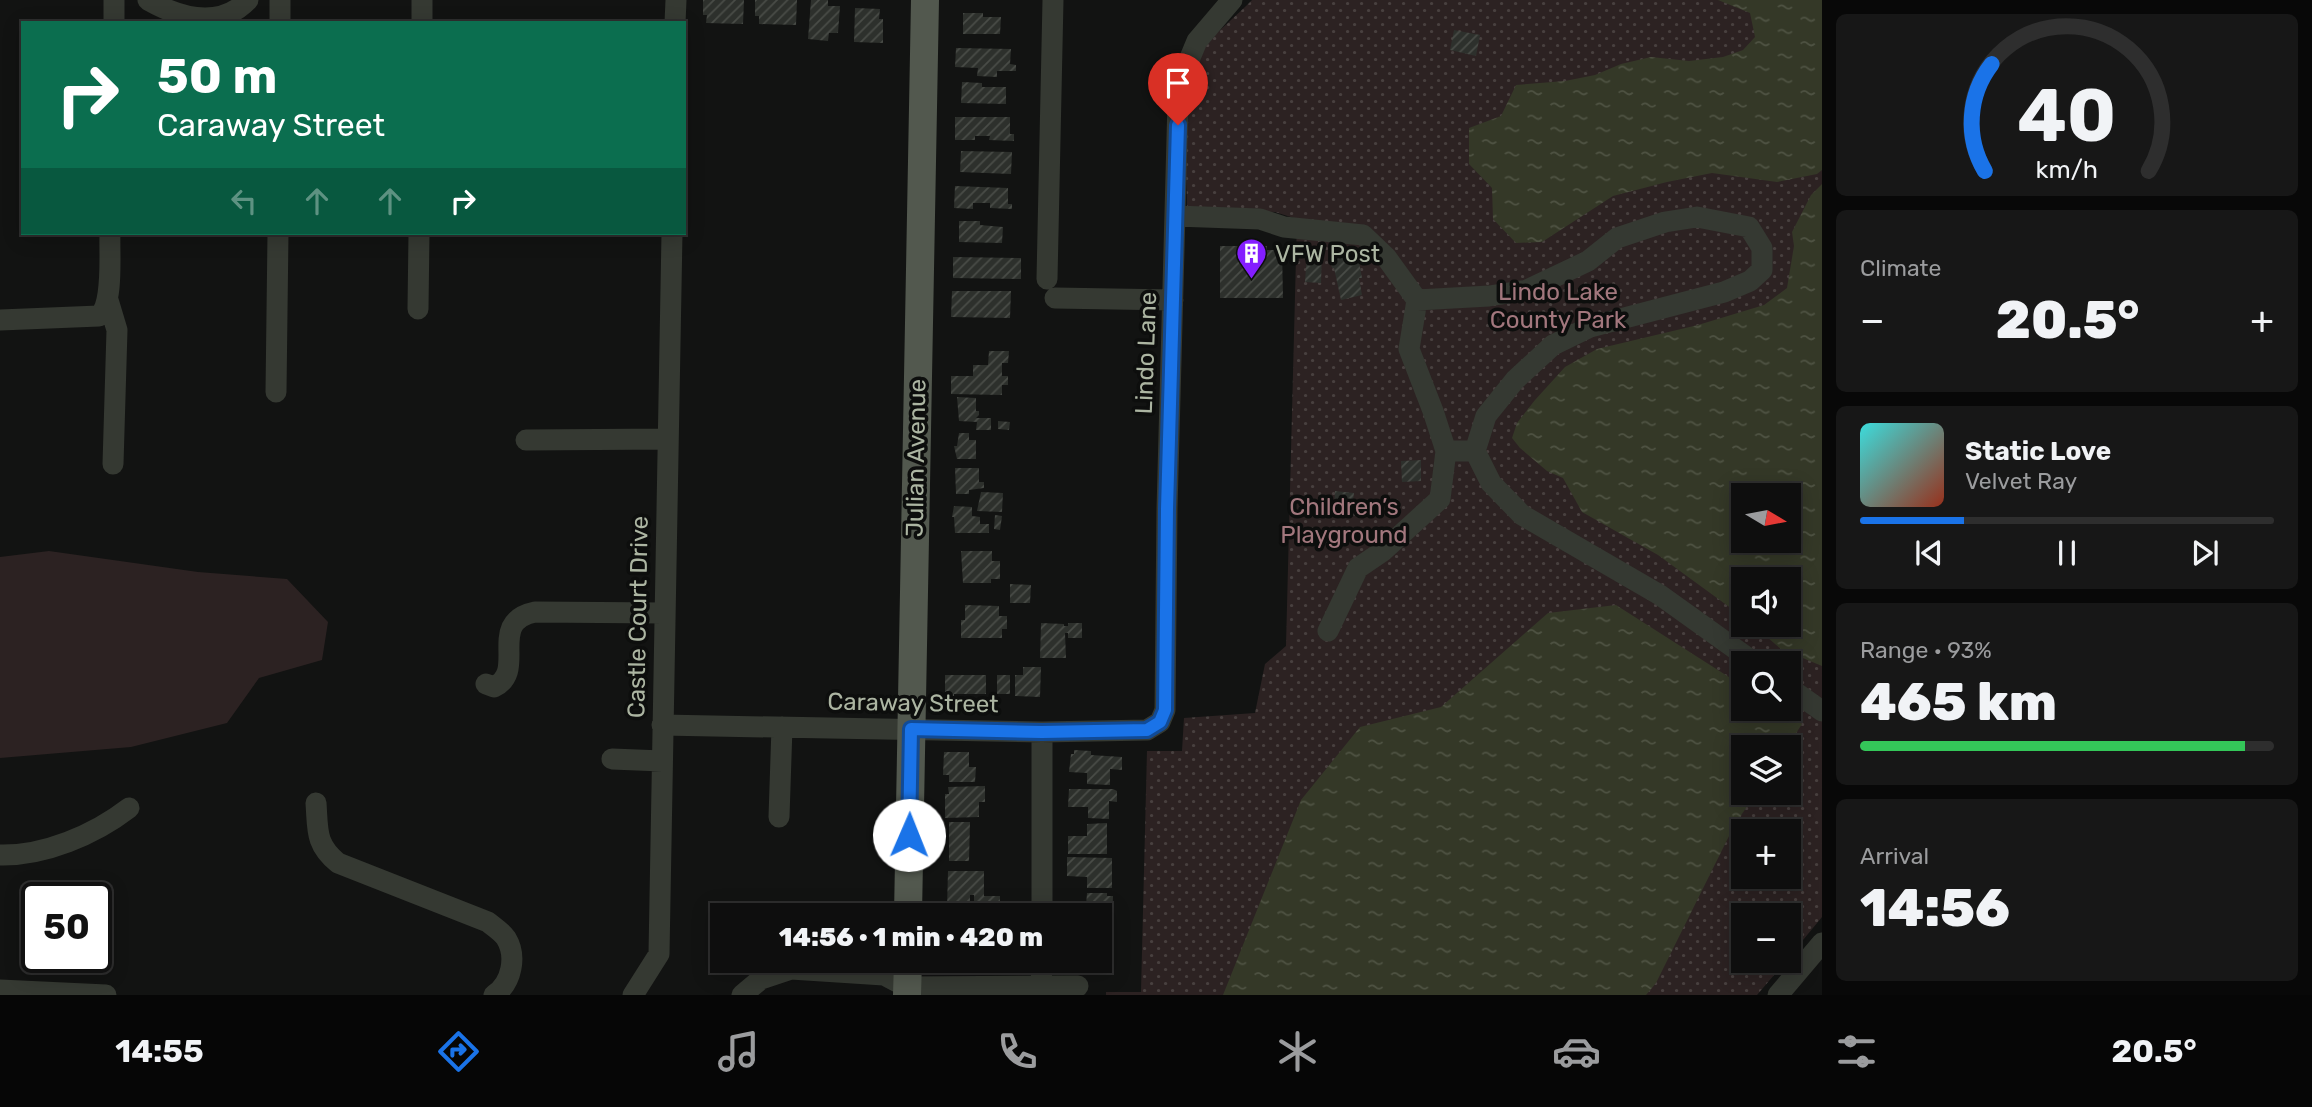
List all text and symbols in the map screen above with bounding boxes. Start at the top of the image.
text: 50 m [157,47,277,105]
icon: right [42,49,133,140]
pin [1148,53,1208,125]
icon: arrive [1159,64,1197,102]
text: 40 [2017,73,2117,159]
text: Caraway Street [157,106,385,144]
text: km/h [2036,155,2098,184]
icon: left [225,182,263,220]
icon: ahead [298,182,336,220]
icon: ahead [371,182,409,220]
icon: right [444,182,482,220]
building icon: VFW Post [1235,237,1269,281]
place label: VFW Post [1275,240,1380,268]
text: Climate [1860,254,1941,282]
park label: Lindo Lake County Park [1490,278,1627,334]
text: 20.5° [1996,289,2139,351]
street label: Lindo Lane [1130,291,1162,415]
text: − [1860,297,1885,343]
text: + [2250,297,2274,343]
street label: Julian Avenue [901,379,931,537]
text: Static Love [1965,436,2111,467]
text: Velvet Ray [1965,467,2077,495]
north arrow [1731,483,1801,553]
map controls [1731,483,1801,973]
park label: Children’s Playground [1280,493,1408,549]
street label: Castle Court Drive [622,516,654,718]
icon: previous [1910,534,1948,572]
icon: pause [2048,534,2086,572]
icon: next [2186,534,2224,572]
button: sound [1731,567,1801,637]
text: Range · 93% [1860,636,1992,664]
button: search [1731,651,1801,721]
text: 465 km [1860,671,2057,733]
street label: Caraway Street [827,688,999,718]
button: layers [1731,735,1801,805]
position arrow [872,798,946,872]
button: + [1731,819,1801,889]
text: Arrival [1860,842,1929,870]
text: 14:56 [1860,877,2010,939]
speed limit sign: 50 [21,882,112,973]
button: − [1731,903,1801,973]
text: 14:56 · 1 min · 420 m [779,922,1043,953]
icon: directions [434,1027,483,1076]
icon: music [714,1027,763,1076]
icon: phone [993,1027,1042,1076]
icon: climate [1273,1027,1322,1076]
icon: car [1552,1027,1601,1076]
icon: filters [1832,1027,1881,1076]
text: 14:55 [115,1032,204,1070]
text: 20.5° [2111,1032,2197,1070]

